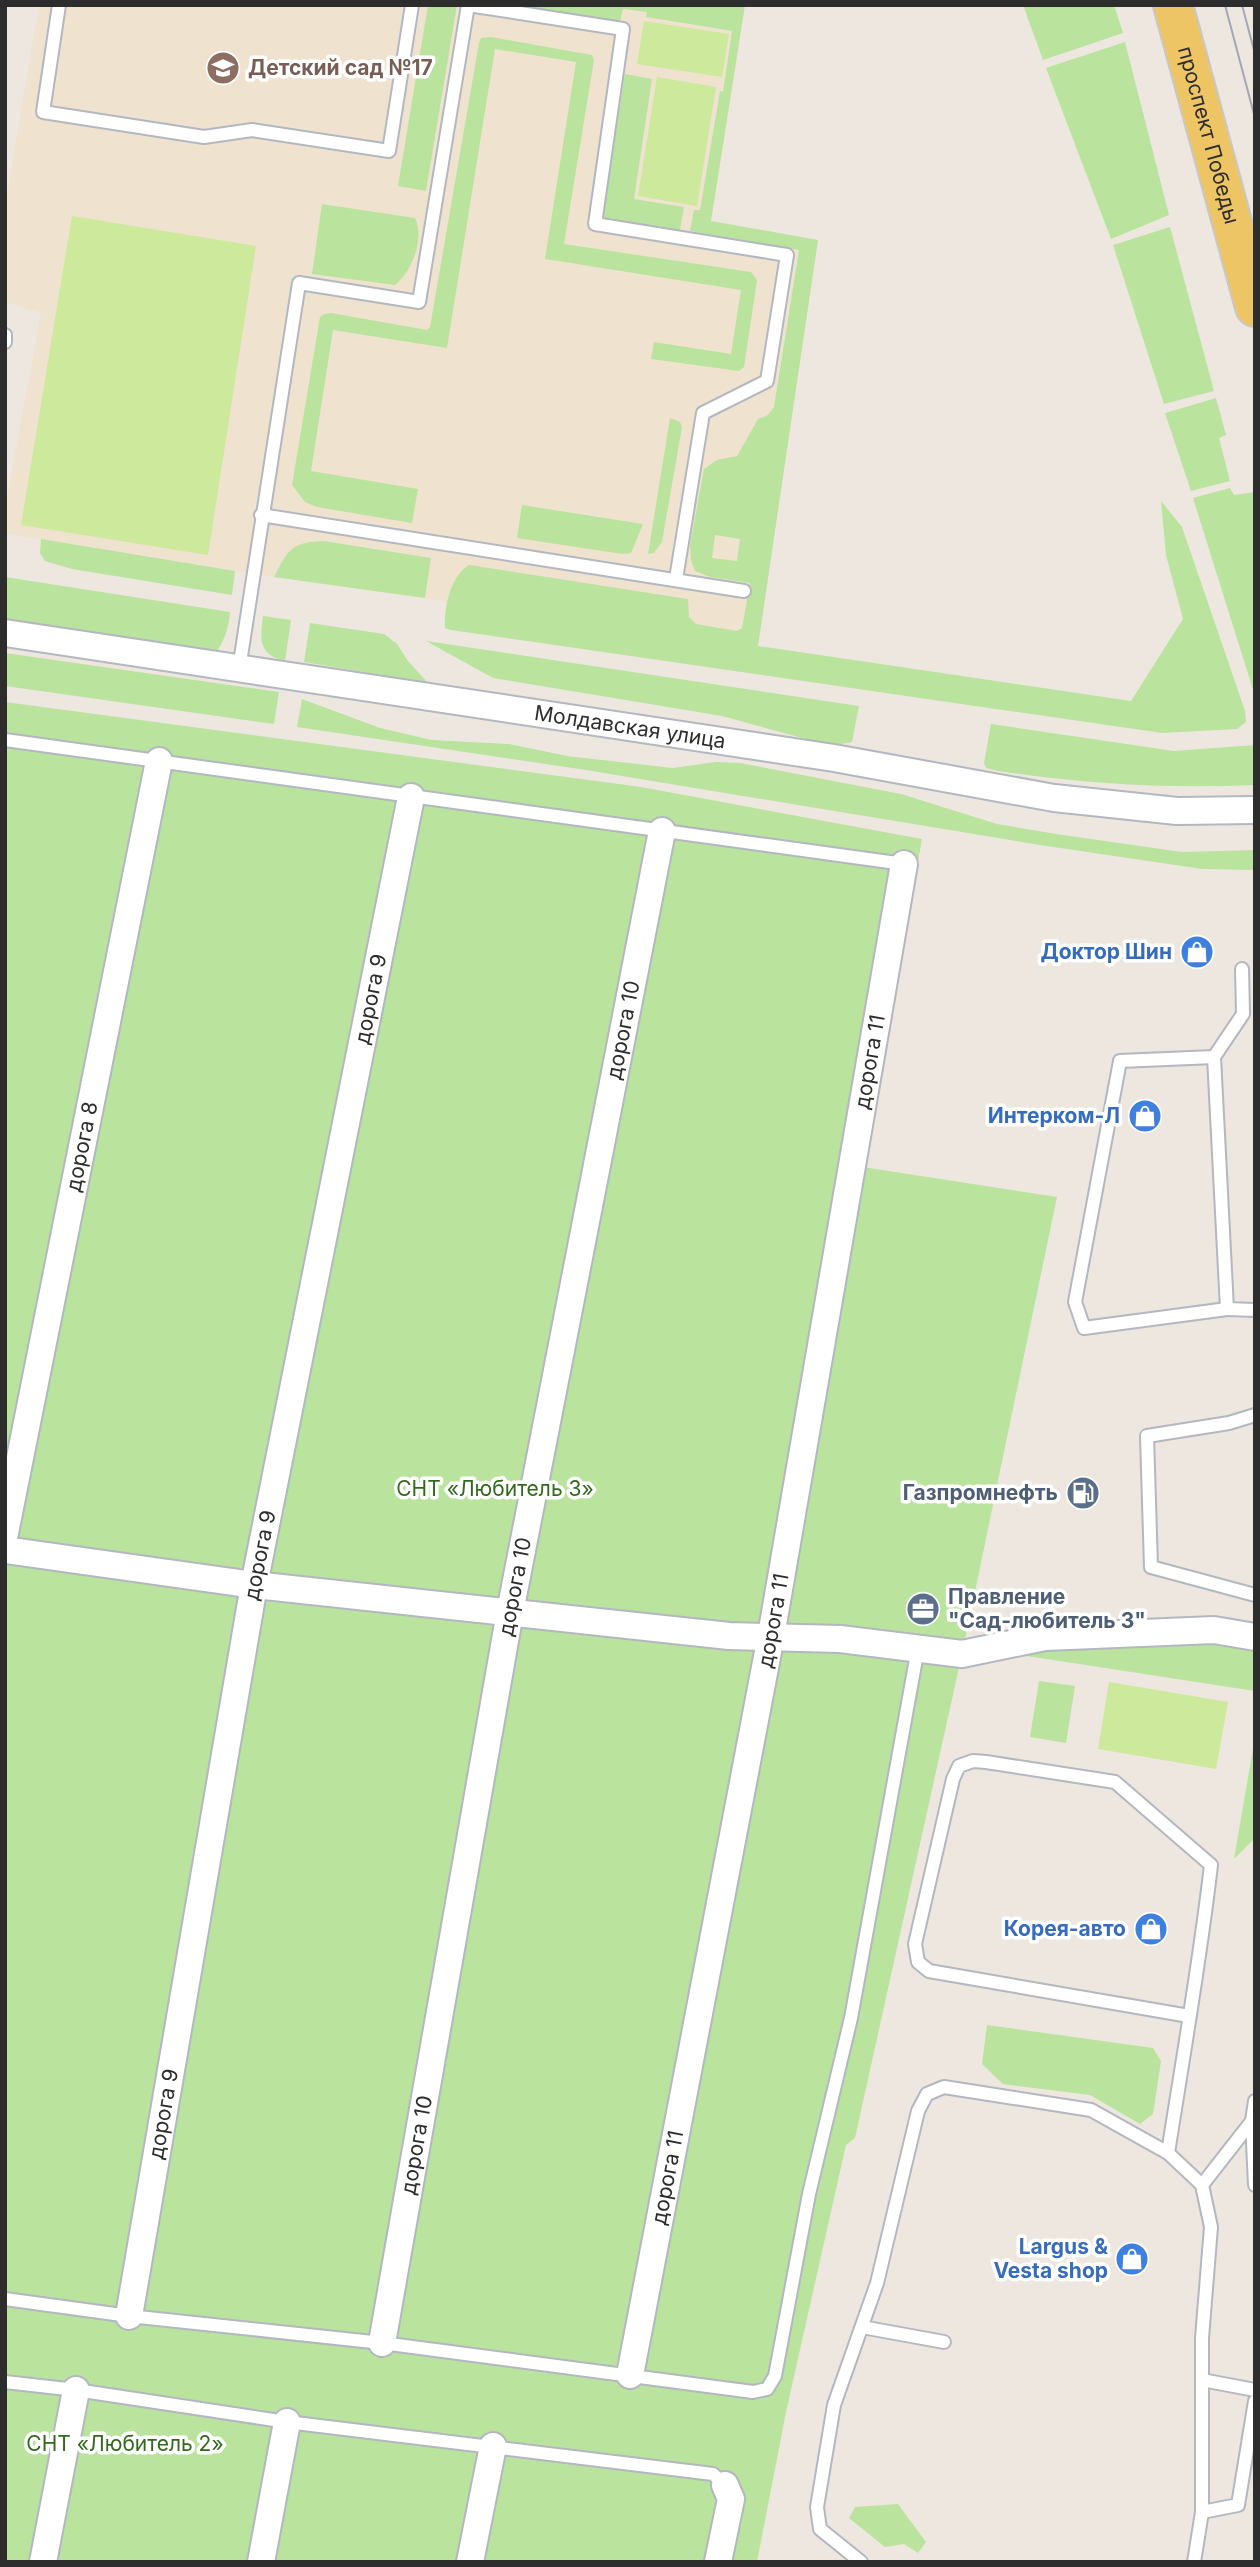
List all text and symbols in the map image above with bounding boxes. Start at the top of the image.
street label: проспект Победы [1173,44,1245,227]
school or university icon: Детский сад №17 [204,49,242,87]
place label: Детский сад №17 [248,55,433,80]
street label: Молдавская улица [533,700,727,753]
shop icon: Доктор Шин [1178,933,1216,971]
place label: Доктор Шин [1040,939,1172,964]
street label: дорога 9 [349,952,391,1046]
street label: дорога 10 [601,979,645,1081]
street label: дорога 11 [849,1013,890,1111]
shop icon: Интерком-Л [1126,1097,1164,1135]
street label: дорога 8 [60,1099,103,1194]
place label: Интерком-Л [988,1103,1120,1128]
fuel station icon: Газпромнефть [1064,1474,1102,1512]
park label: СНТ «Любитель 3» [396,1476,594,1501]
place label: Газпромнефть [903,1480,1058,1505]
street label: дорога 9 [239,1508,281,1602]
street label: дорога 10 [493,1535,536,1638]
street label: дорога 11 [752,1571,794,1670]
place label: Правление "Сад-любитель 3" [948,1584,1146,1633]
office icon: Правление "Сад-любитель 3" [904,1590,942,1628]
shop icon: Корея-авто [1132,1910,1170,1948]
place label: Корея-авто [1004,1916,1126,1941]
street label: дорога 9 [143,2067,183,2161]
street label: дорога 10 [395,2094,437,2196]
street label: дорога 11 [646,2128,688,2227]
place label: Largus & Vesta shop [993,2234,1109,2283]
shop icon: Largus & Vesta shop [1113,2240,1151,2278]
park label: СНТ «Любитель 2» [26,2431,224,2456]

